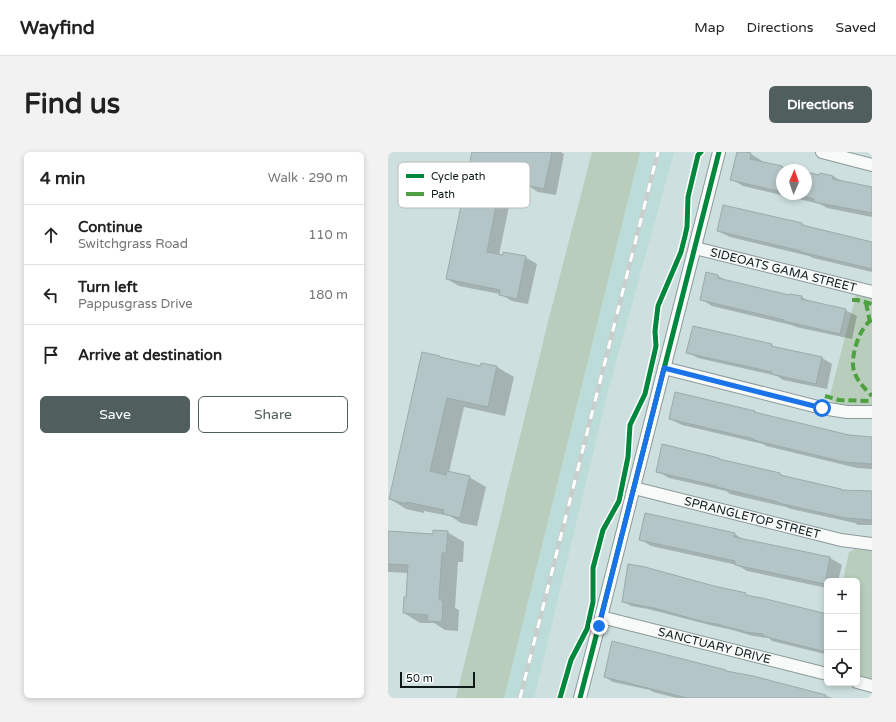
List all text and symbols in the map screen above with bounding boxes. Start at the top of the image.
text: Wayfind [20,17,95,39]
text: Map [694,19,725,36]
text: Directions [747,19,814,36]
text: Saved [836,19,876,36]
button: Directions [769,86,872,123]
text: Find us [24,87,120,121]
legend [398,162,530,208]
north arrow [776,164,812,200]
text: 4 min [40,168,85,189]
text: Walk · 290 m [268,170,348,186]
text: Cycle path [431,170,486,183]
text: Path [431,188,455,201]
text: Continue [78,218,142,236]
icon: ahead [40,224,62,246]
text: 110 m [308,227,348,243]
text: Switchgrass Road [78,236,188,252]
street label: SIDEOATS GAMA STREET [709,245,859,295]
text: Turn left [78,278,138,296]
icon: left [40,284,62,306]
text: 180 m [308,287,348,303]
text: Pappusgrass Drive [78,296,193,312]
icon: arrive [40,344,62,366]
text: Arrive at destination [78,346,222,364]
button: Save [40,396,190,433]
button: Share [198,396,348,433]
route start [813,399,831,417]
street label: SPRANGLETOP STREET [683,494,822,542]
map controls [824,578,860,686]
button: + [824,578,860,614]
button: − [824,614,860,650]
route end [590,617,608,635]
street label: SANCTUARY DRIVE [657,625,773,667]
button: locate [824,650,860,686]
scale bar [400,670,475,689]
text: 50 m [406,672,433,685]

